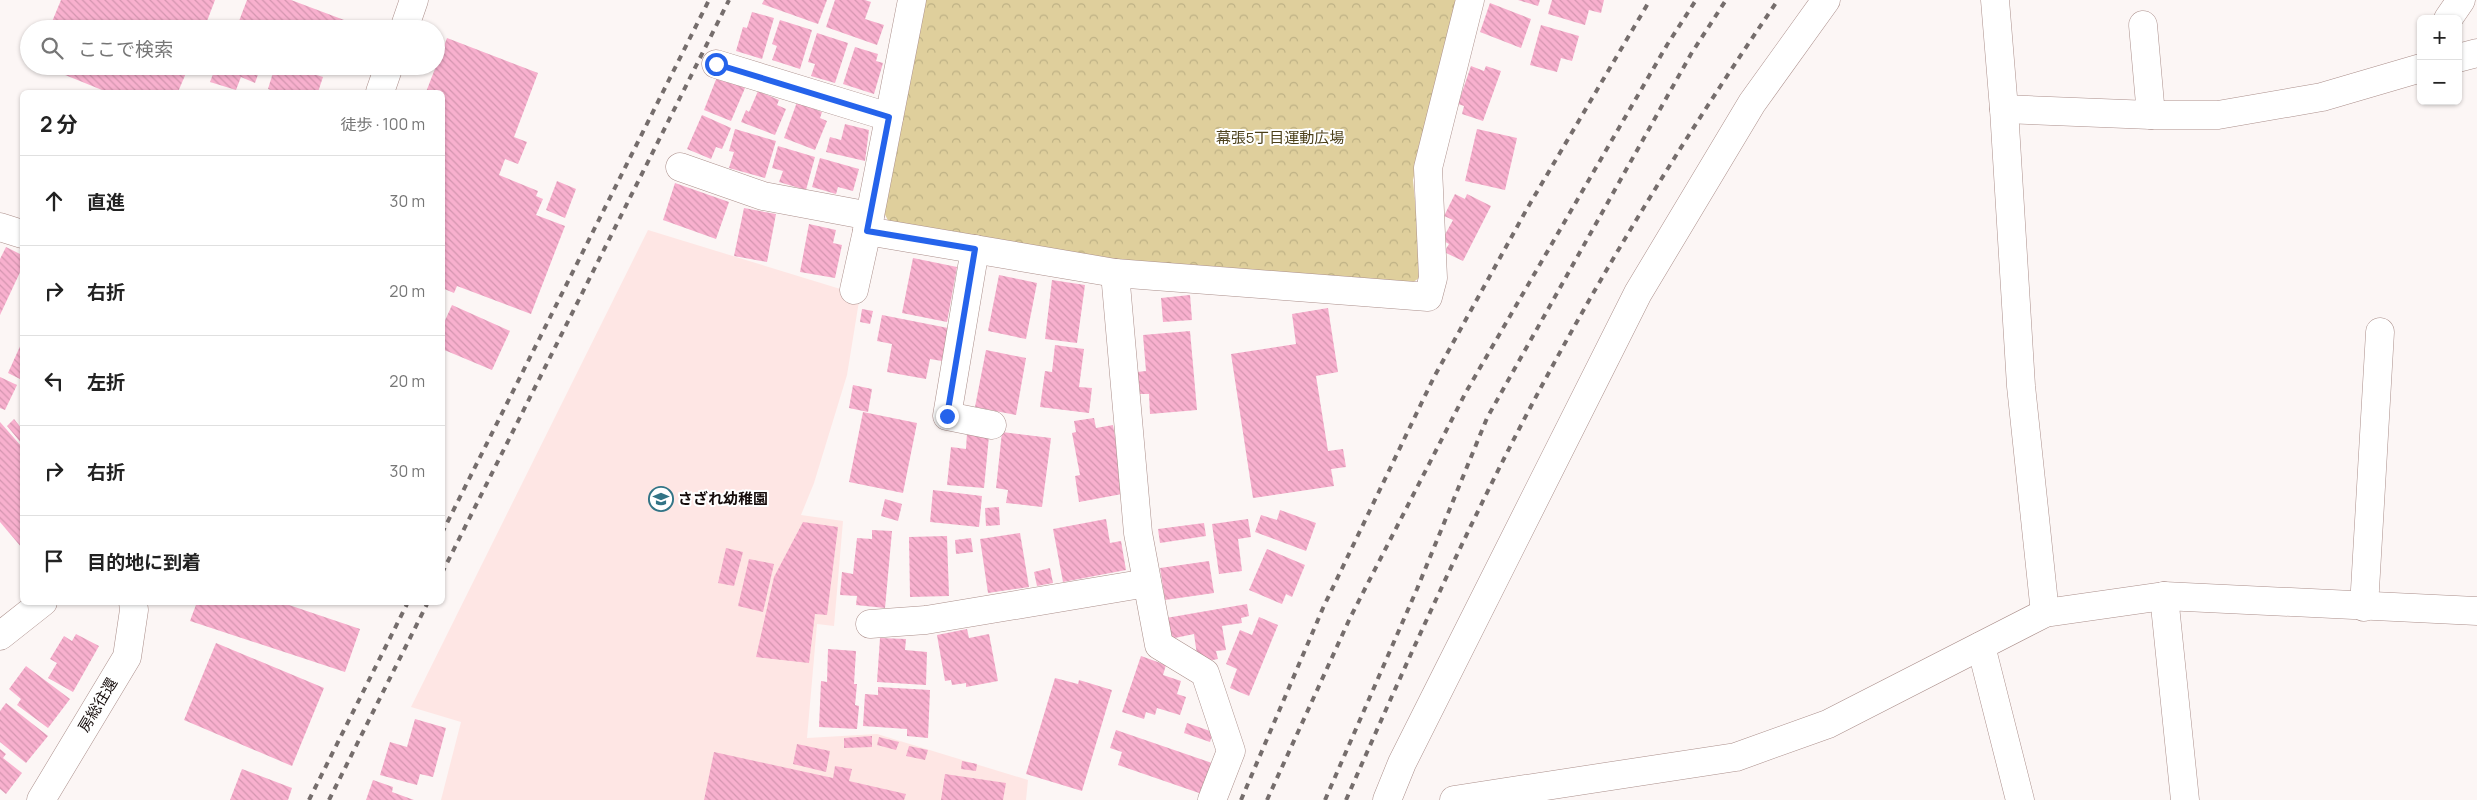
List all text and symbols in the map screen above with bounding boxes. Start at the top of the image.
map controls [2417,15,2462,105]
button: + [2417,15,2462,60]
search box [20,20,445,75]
icon: search [38,34,66,62]
text: ここで検索 [78,36,173,62]
route start [705,53,728,76]
button: − [2417,60,2462,105]
text: 2 分 [40,110,78,138]
text: 徒歩 · 100 m [340,113,425,135]
park label: 幕張5丁目運動広場 [1216,127,1344,148]
icon: ahead [40,187,68,215]
text: 直進 [87,189,125,215]
text: 30 m [390,190,425,212]
icon: right [40,277,68,305]
text: 右折 [87,279,125,305]
text: 20 m [389,280,425,302]
icon: left [40,367,68,395]
text: 左折 [87,369,125,395]
text: 20 m [389,370,425,392]
route end [936,405,959,428]
icon: right [40,457,68,485]
text: 右折 [87,459,125,485]
text: 30 m [390,460,425,482]
school or university icon: さざれ幼稚園 [648,486,674,512]
place label: さざれ幼稚園 [678,488,768,509]
icon: arrive [40,547,68,575]
text: 目的地に到着 [87,549,201,575]
street label: 房総往還 [73,674,122,736]

